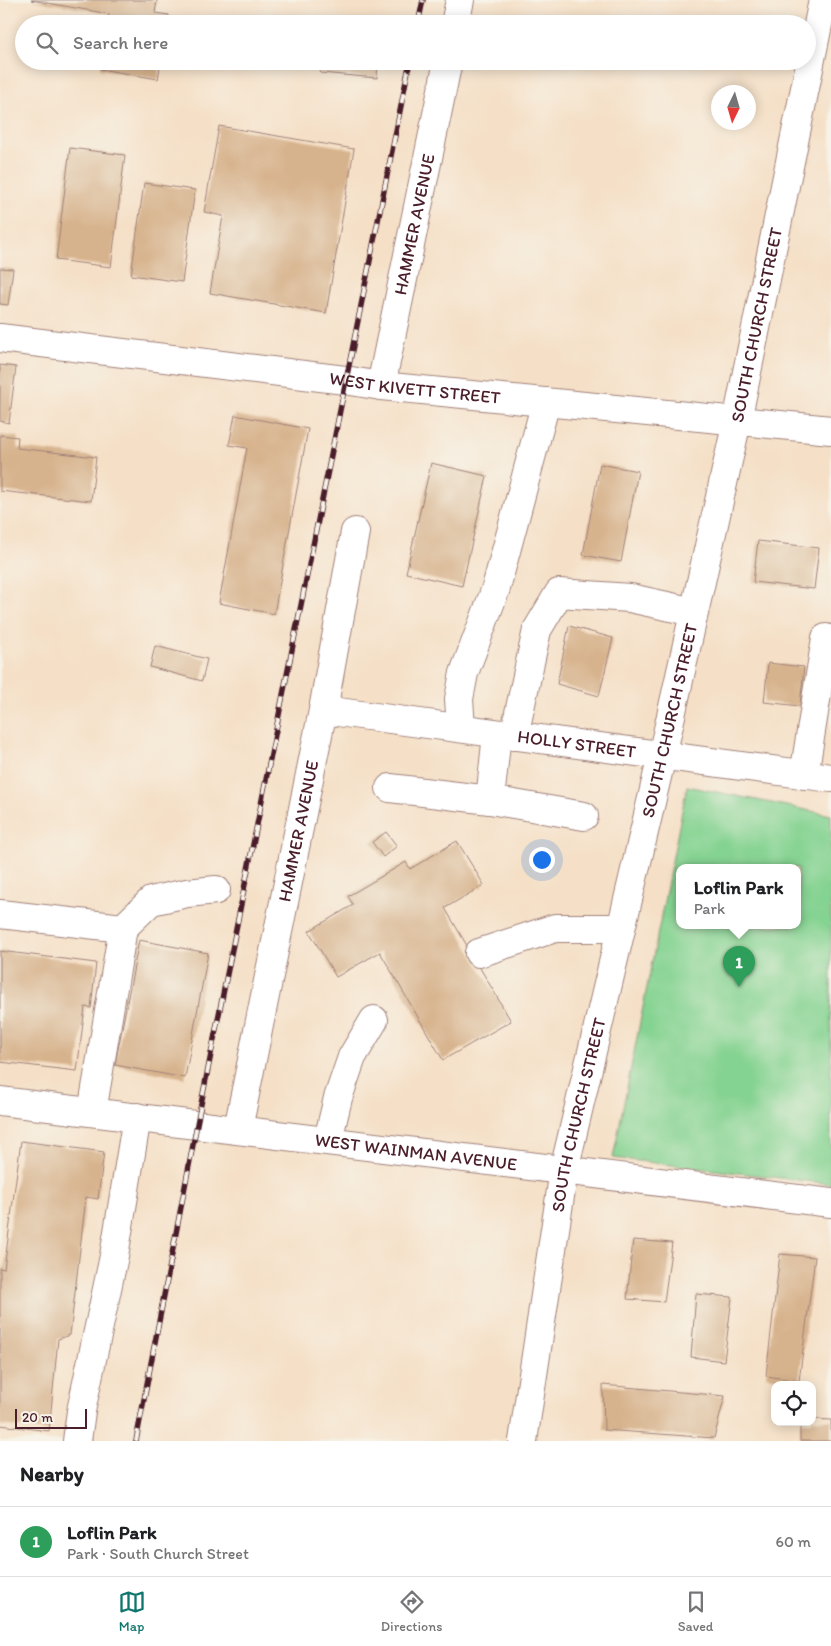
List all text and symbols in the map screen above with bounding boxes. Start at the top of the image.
search box [15,15,816,70]
icon: search [33,29,61,57]
text: Search here [73,31,168,54]
north arrow [711,85,756,130]
street label: HAMMER AVENUE [389,152,440,297]
street label: SOUTH CHURCH STREET [726,225,787,424]
street label: WEST KIVETT STREET [328,367,501,409]
street label: SOUTH CHURCH STREET [637,621,702,820]
street label: HOLLY STREET [516,725,637,763]
street label: HAMMER AVENUE [273,758,324,904]
your location [529,847,555,873]
popup [676,864,801,929]
text: Loflin Park [694,876,783,899]
text: Park [694,899,725,918]
pin: 1 [723,946,755,987]
street label: SOUTH CHURCH STREET [547,1015,611,1214]
street label: WEST WAINMAN AVENUE [314,1129,518,1175]
map controls [771,1381,816,1426]
button: locate [771,1381,816,1426]
scale bar [15,1406,88,1429]
text: 20 m [22,1409,53,1426]
text: Nearby [20,1461,84,1486]
text: Loflin Park [67,1521,157,1544]
text: 1 [32,1532,40,1551]
text: 60 m [776,1532,811,1551]
text: Park · South Church Street [67,1544,249,1563]
tab: Map [118,1588,146,1635]
tab: Directions [381,1588,442,1635]
tab: Saved [678,1588,713,1635]

